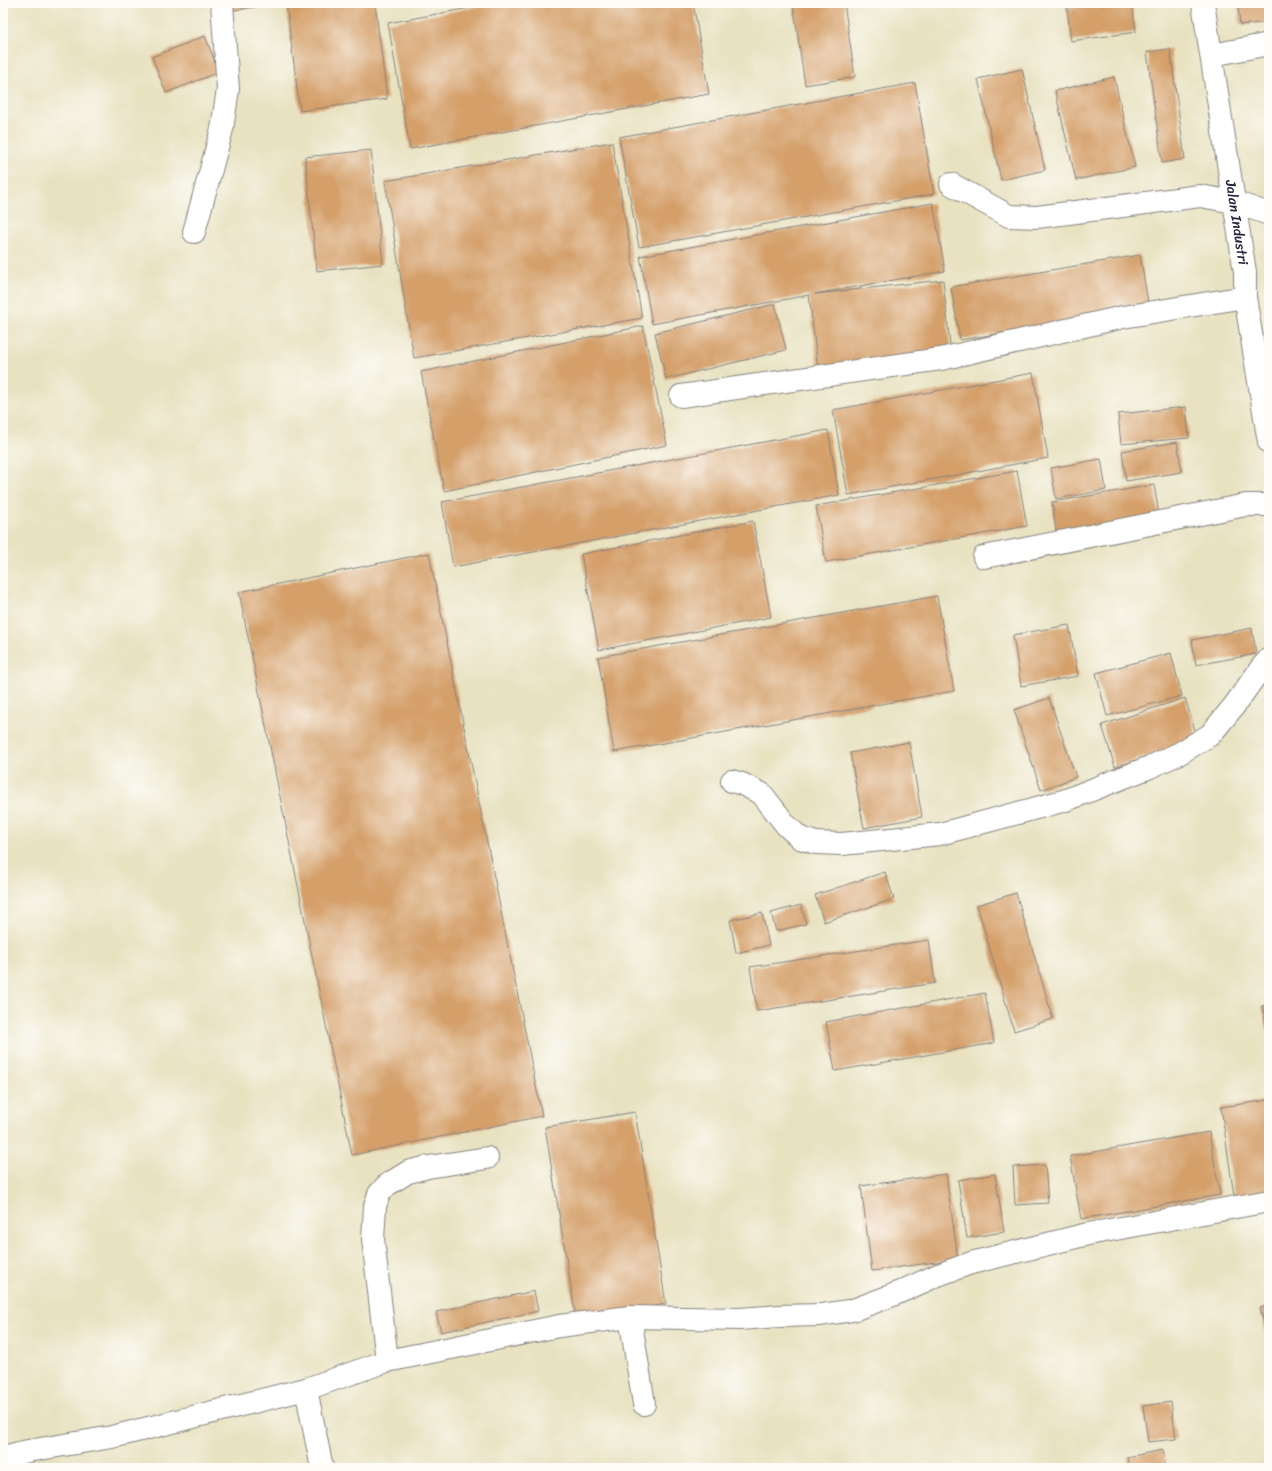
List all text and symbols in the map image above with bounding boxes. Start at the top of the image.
street label: Jalan Industri [1218,177,1256,268]

